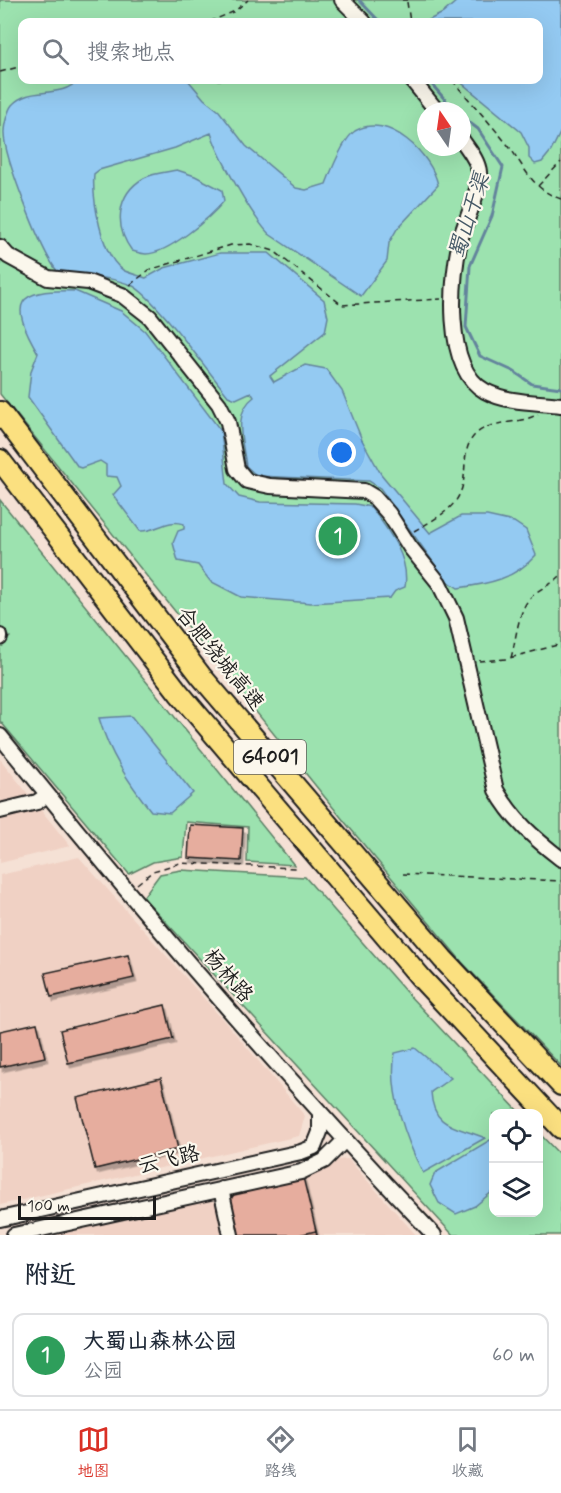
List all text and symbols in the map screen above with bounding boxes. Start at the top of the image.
search box [18,18,543,84]
icon: search [39,35,72,68]
text: 搜索地点 [87,39,175,67]
north arrow [417,102,471,156]
water label: 蜀山干渠 [443,168,498,262]
your location [327,438,356,467]
pin: 1 [318,514,358,558]
street label: 合肥绕城高速 [169,601,271,717]
road number: G4001 [234,740,306,774]
street label: 杨林路 [197,943,259,1009]
map controls [489,1109,543,1217]
button: locate [489,1109,543,1163]
street label: 云飞路 [135,1139,203,1181]
button: layers [489,1163,543,1217]
scale bar [18,1193,156,1220]
text: 100 m [27,1196,70,1217]
text: 附近 [24,1259,76,1293]
text: 大蜀山森林公园 [83,1328,237,1356]
text: 1 [41,1342,50,1369]
text: 60 m [492,1342,535,1369]
text: 公园 [83,1358,123,1385]
tab: 地图 [77,1423,110,1482]
tab: 路线 [264,1423,297,1482]
tab: 收藏 [451,1423,484,1482]

